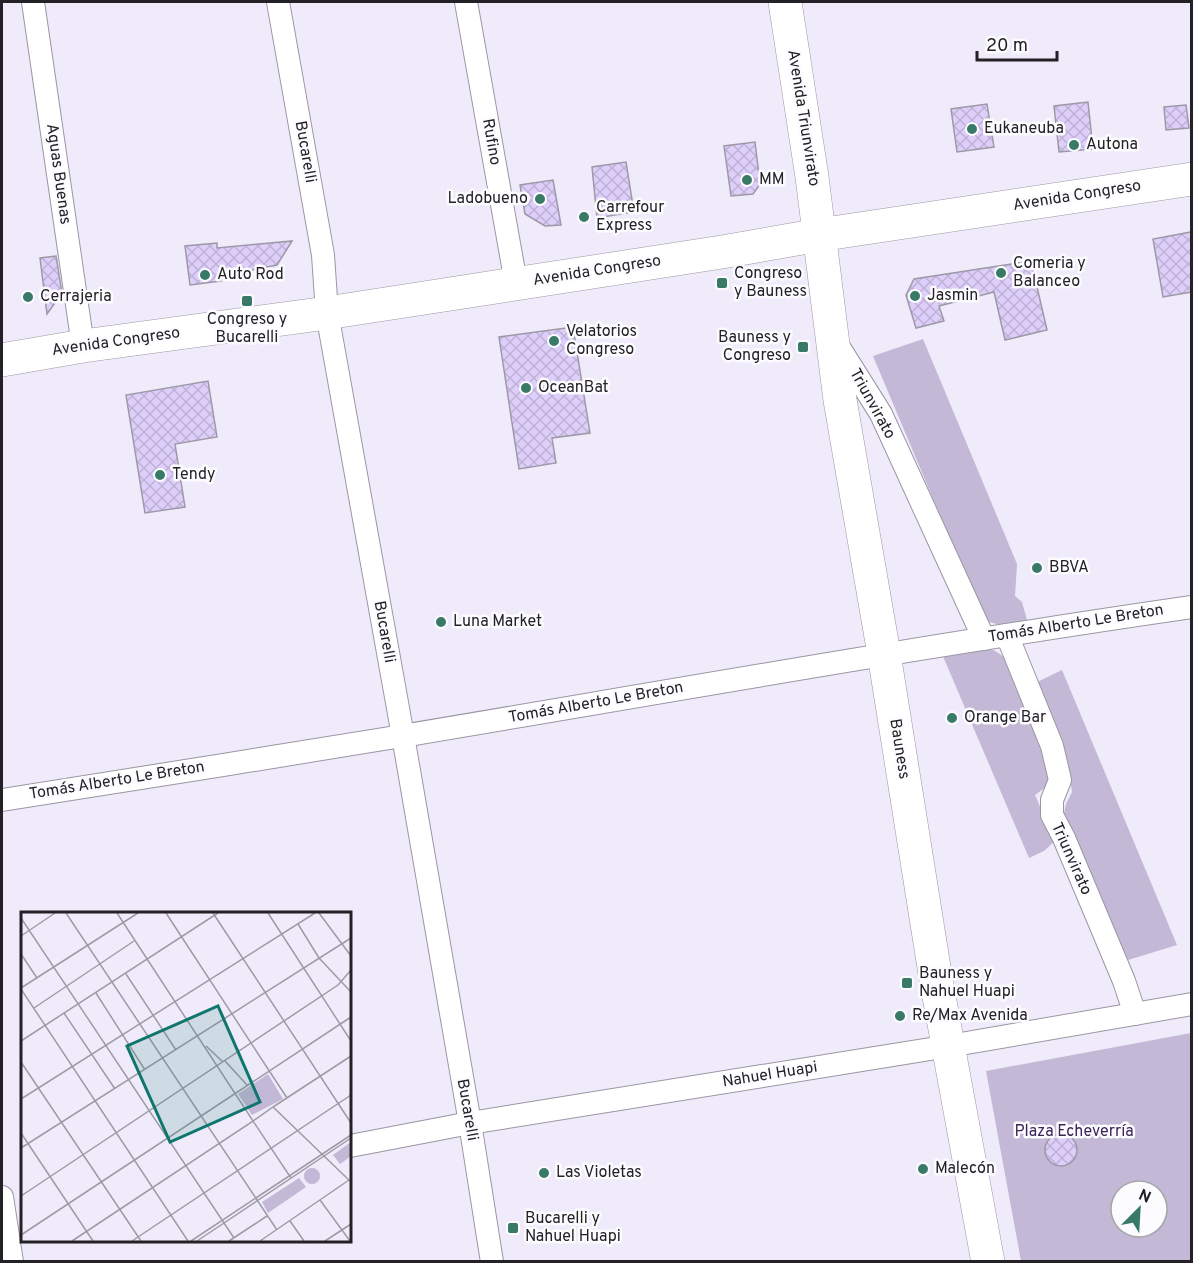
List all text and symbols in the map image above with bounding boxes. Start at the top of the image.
scale bar [977,24,1056,62]
text: 20 m [986,35,1028,58]
street label: Avenida Triunvirato [782,48,824,188]
street label: Rufino [477,117,505,167]
street label: Bucarelli [290,119,320,185]
place label: Eukaneuba [984,119,1064,139]
street label: Aguas Buenas [41,122,75,226]
marker: Eukaneuba [965,122,979,136]
place label: Autona [1086,135,1138,155]
marker: Autona [1067,138,1081,152]
place label: MM [759,170,785,190]
marker: MM [740,173,754,187]
street label: Avenida Congreso [1012,176,1143,216]
place label: Ladobueno [448,189,528,209]
marker: Ladobueno [533,192,547,206]
place label: Carrefour Express [596,198,664,236]
marker: Carrefour Express [577,210,591,224]
street label: Avenida Congreso [532,251,663,291]
place label: Comeria y Balanceo [1013,254,1086,292]
place label: Congreso y Bauness [734,264,807,302]
place label: Auto Rod [217,265,284,285]
marker: Comeria y Balanceo [994,266,1008,280]
marker: Auto Rod [198,268,212,282]
marker: Congreso y Bauness [715,276,729,290]
place label: Jasmin [927,286,978,306]
place label: Cerrajeria [40,287,112,307]
marker: Jasmin [908,289,922,303]
marker: Cerrajeria [21,290,35,304]
marker: Congreso y Bucarelli [240,294,254,308]
place label: Congreso y Bucarelli [207,310,287,348]
place label: Velatorios Congreso [566,322,637,360]
street label: Avenida Congreso [51,323,182,361]
place label: Bauness y Congreso [718,328,791,366]
marker: Velatorios Congreso [547,334,561,348]
marker: Bauness y Congreso [796,340,810,354]
street label: Triunvirato [844,365,900,443]
place label: OceanBat [538,378,609,398]
marker: OceanBat [519,381,533,395]
place label: Tendy [172,465,215,485]
marker: Tendy [153,468,167,482]
place label: BBVA [1049,558,1089,578]
marker: BBVA [1030,561,1044,575]
street label: Bucarelli [369,599,399,665]
street label: Tomás Alberto Le Breton [987,600,1165,648]
place label: Luna Market [453,612,542,632]
marker: Luna Market [434,615,448,629]
street label: Tomás Alberto Le Breton [507,678,685,728]
place label: Orange Bar [964,708,1046,728]
marker: Orange Bar [945,711,959,725]
street label: Bauness [884,717,914,781]
street label: Tomás Alberto Le Breton [28,757,206,805]
street label: Triunvirato [1046,820,1096,898]
inset map [21,912,351,1242]
place label: Bauness y Nahuel Huapi [919,964,1015,1002]
marker: Bauness y Nahuel Huapi [900,976,914,990]
place label: Re/Max Avenida [912,1006,1028,1026]
marker: Re/Max Avenida [893,1009,907,1023]
street label: Nahuel Huapi [721,1058,819,1092]
street label: Bucarelli [452,1077,482,1143]
park label: Plaza Echeverría [1014,1122,1134,1142]
place label: Malecón [935,1159,995,1179]
marker: Malecón [916,1162,930,1176]
place label: Las Violetas [556,1163,642,1183]
marker: Las Violetas [537,1166,551,1180]
north arrow [1109,1179,1169,1239]
text: N [1135,1186,1154,1209]
place label: Bucarelli y Nahuel Huapi [525,1209,621,1247]
marker: Bucarelli y Nahuel Huapi [506,1221,520,1235]

